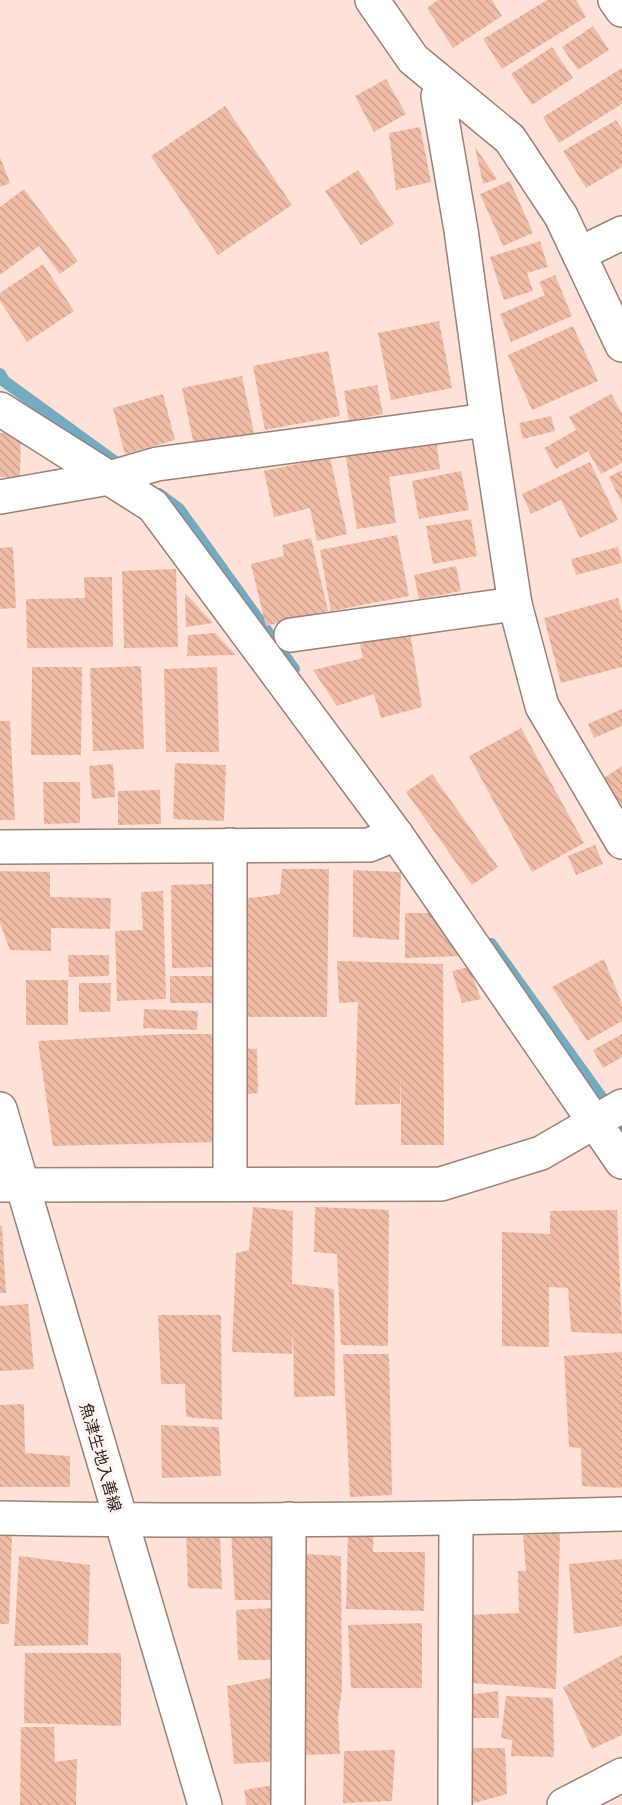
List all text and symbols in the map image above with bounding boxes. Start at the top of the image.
street label: 魚津生地入善線 [75,1400,129,1514]

